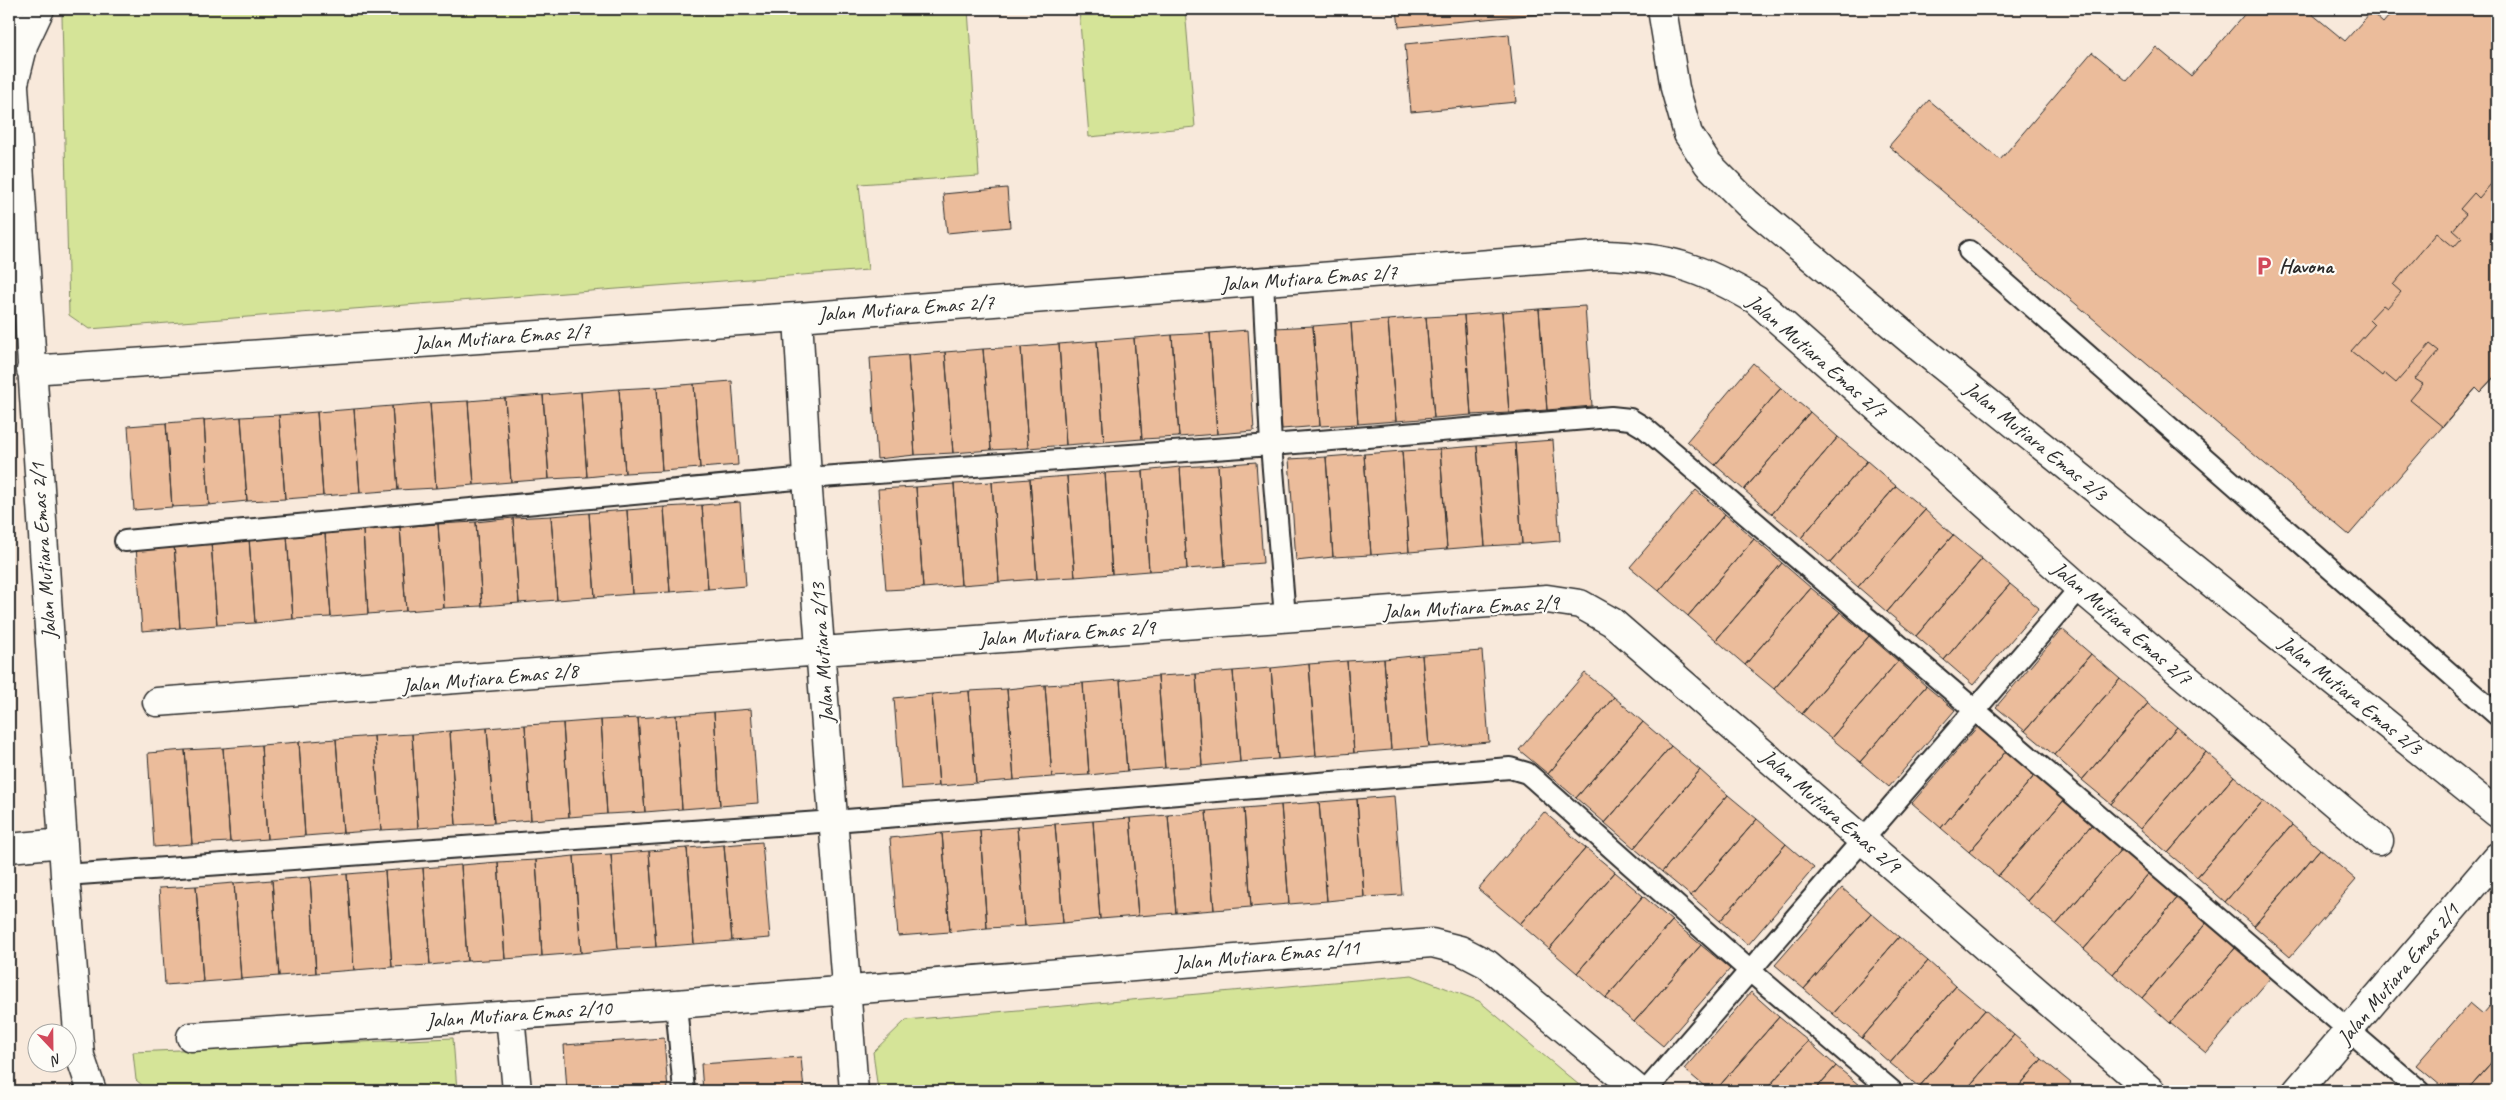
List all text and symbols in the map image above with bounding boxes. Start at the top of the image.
place label: Havona [2279,253,2335,279]
parking icon: Havona [2253,255,2275,277]
street label: Jalan Mutiara Emas 2/7 [1219,259,1400,297]
street label: Jalan Mutiara Emas 2/7 [1741,288,1893,425]
street label: Jalan Mutiara Emas 2/7 [816,289,997,327]
street label: Jalan Mutiara Emas 2/7 [412,318,593,356]
street label: Jalan Mutiara Emas 2/3 [1958,375,2114,508]
street label: Jalan Mutiara Emas 2/1 [24,460,62,641]
street label: Jalan Mutiara Emas 2/7 [2046,555,2198,692]
street label: Jalan Mutiara 2/13 [804,580,840,725]
street label: Jalan Mutiara Emas 2/9 [1381,589,1561,625]
street label: Jalan Mutiara Emas 2/9 [977,614,1158,652]
street label: Jalan Mutiara Emas 2/3 [2273,629,2429,762]
street label: Jalan Mutiara Emas 2/8 [400,657,582,699]
street label: Jalan Mutiara Emas 2/9 [1755,743,1907,880]
street label: Jalan Mutiara Emas 2/1 [2331,897,2466,1051]
street label: Jalan Mutiara Emas 2/11 [1172,934,1362,976]
street label: Jalan Mutiara Emas 2/10 [424,994,614,1034]
north arrow [28,1022,78,1072]
text: N [47,1050,64,1070]

